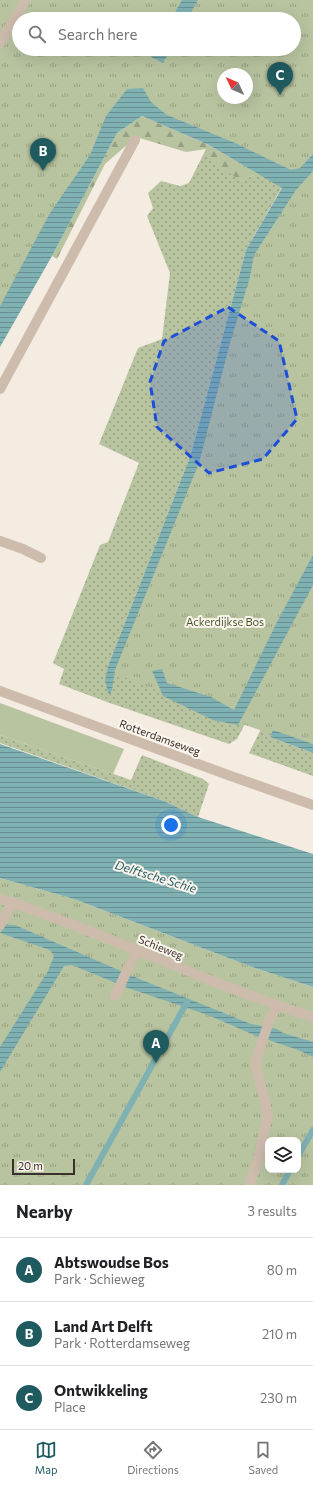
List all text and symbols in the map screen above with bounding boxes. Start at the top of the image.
search box [12,12,301,56]
icon: search [26,23,48,45]
text: Search here [58,25,137,43]
pin: C [267,62,293,95]
north arrow [217,68,253,104]
pin: B [30,138,56,171]
park label: Ackerdijkse Bos [186,615,264,628]
street label: Rotterdamseweg [118,716,202,758]
your location [161,815,181,835]
water label: Delftsche Schie [114,857,199,895]
street label: Schieweg [137,932,185,962]
pin: A [143,1030,169,1063]
map controls [265,1137,301,1173]
button: layers [265,1137,301,1173]
scale bar [12,1157,75,1176]
text: 20 m [18,1159,43,1172]
text: Nearby [16,1201,73,1222]
text: 3 results [248,1203,297,1219]
text: Abtswoudse Bos [54,1253,169,1271]
text: A [24,1262,34,1278]
text: 80 m [267,1262,297,1278]
text: Park · Schieweg [54,1271,145,1287]
text: Land Art Delft [54,1317,153,1335]
text: B [25,1326,33,1342]
text: 210 m [262,1326,297,1342]
text: Park · Rotterdamseweg [54,1335,190,1351]
text: Ontwikkeling [54,1381,148,1399]
text: C [25,1390,33,1406]
text: 230 m [260,1390,297,1406]
text: Place [54,1399,86,1415]
tab: Map [35,1439,58,1476]
tab: Directions [127,1439,179,1476]
tab: Saved [248,1439,278,1476]

